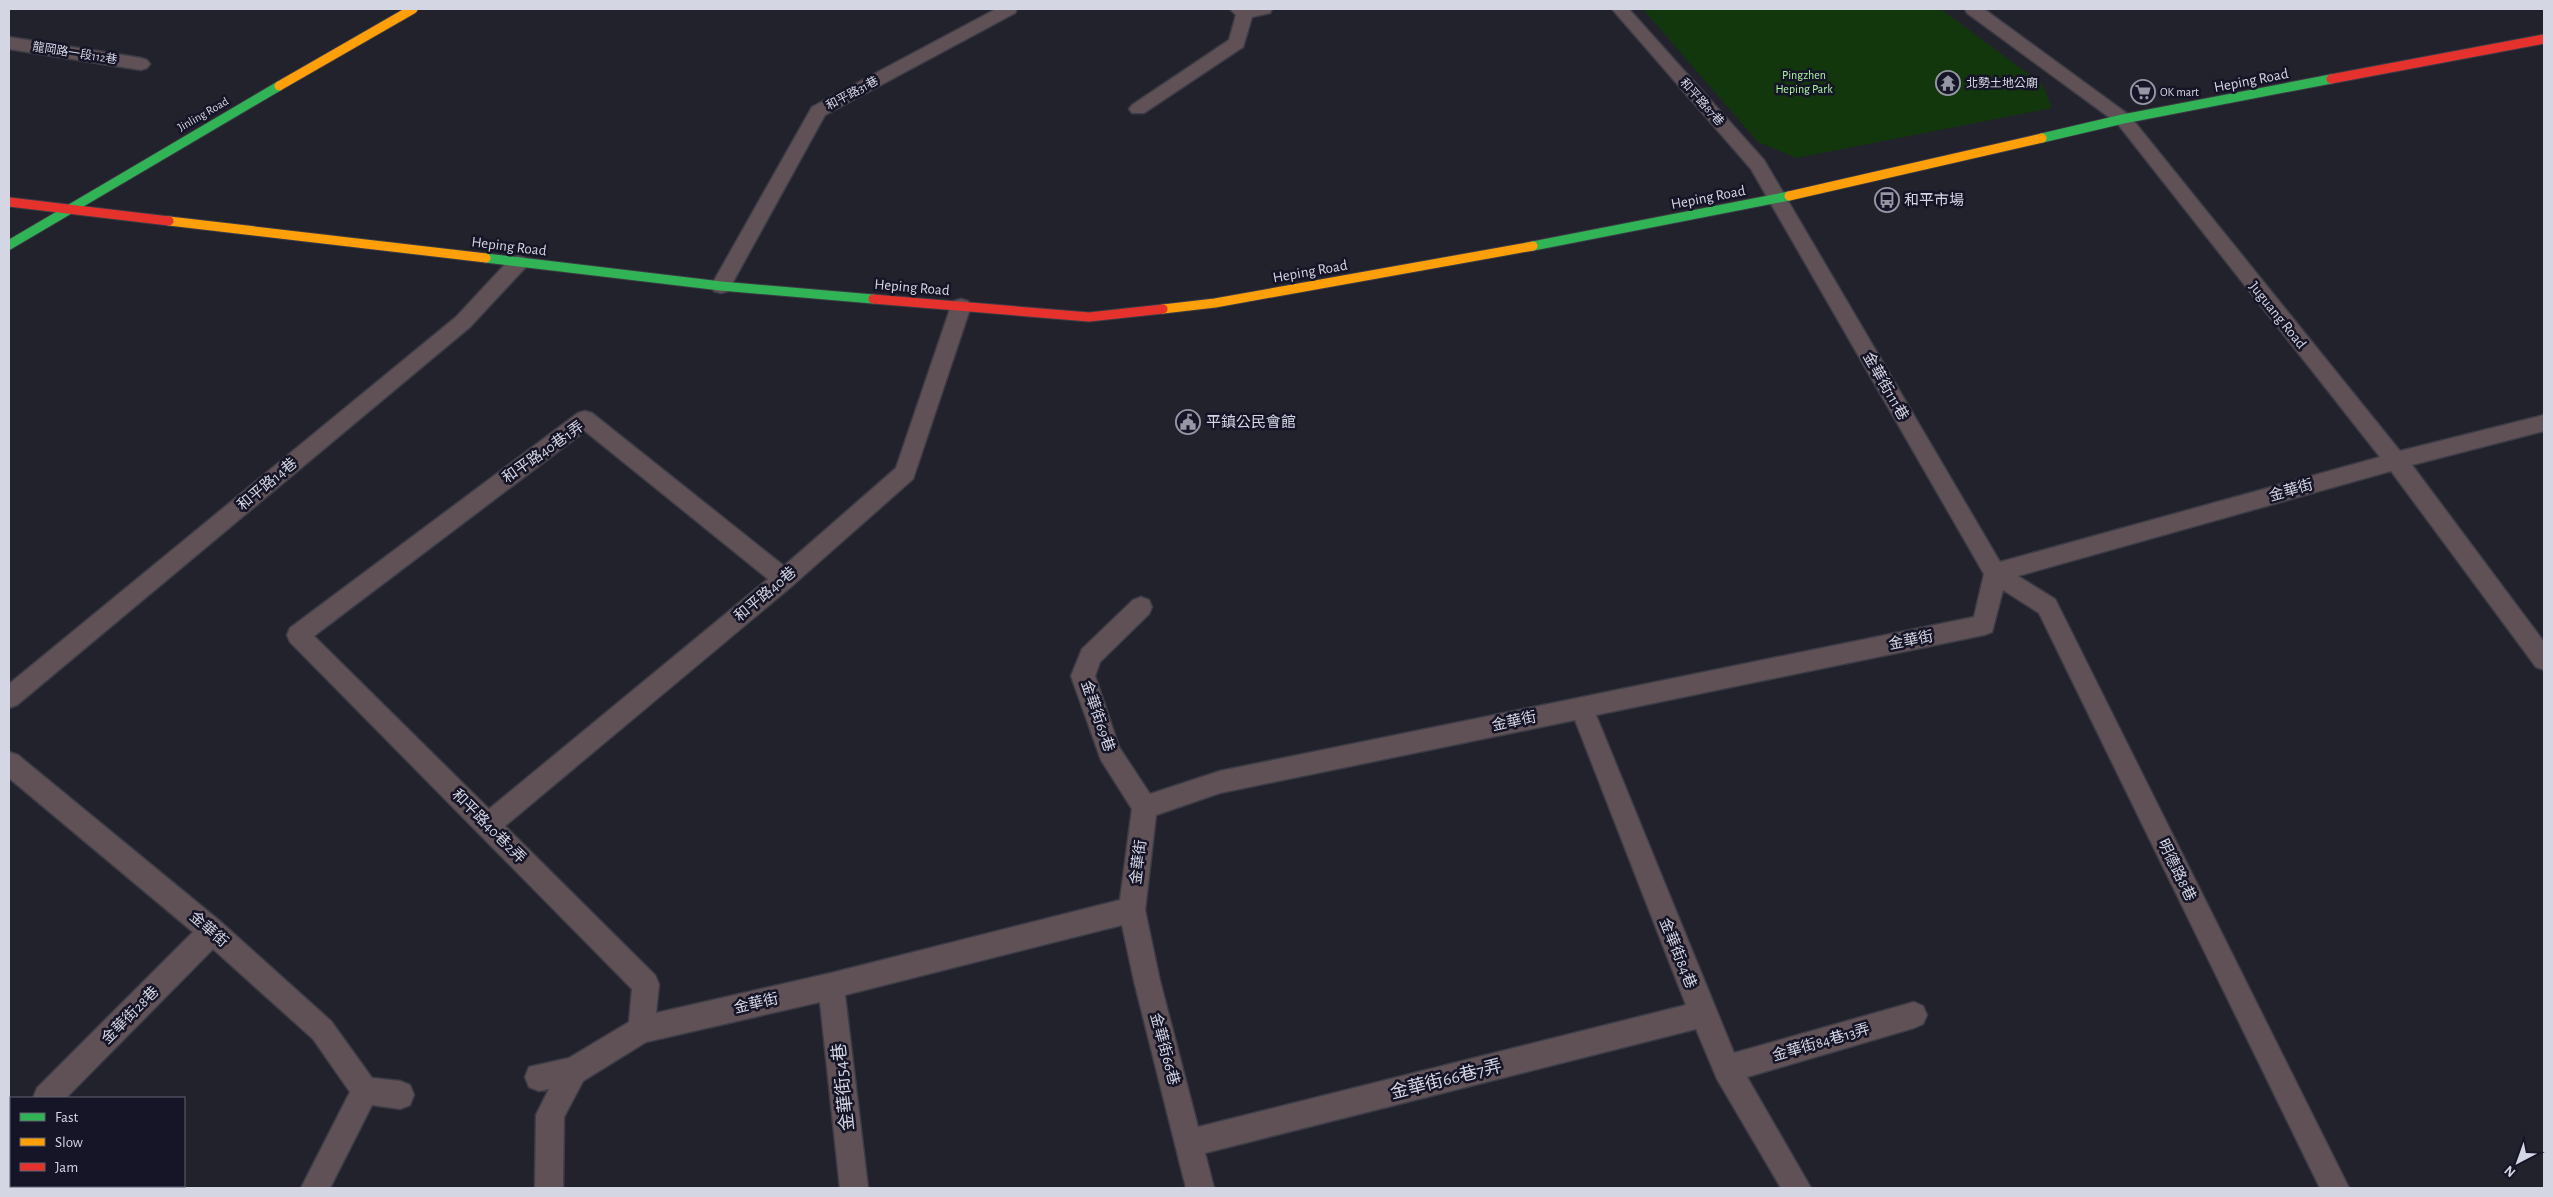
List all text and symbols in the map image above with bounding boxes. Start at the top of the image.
street label: 龍岡路一段112巷 [32,39,118,66]
street label: Heping Road [2213,66,2290,95]
park label: Pingzhen Heping Park [1775,69,1833,95]
temple icon: 北勢土地公廟 [1935,70,1961,96]
street label: 和平路31巷 [824,73,880,112]
street label: 和平路87巷 [1678,76,1727,128]
place label: 北勢土地公廟 [1966,76,2038,89]
supermarket icon: OK mart [2130,79,2156,105]
place label: OK mart [2160,86,2199,98]
street label: Jinling Road [176,95,230,133]
street label: Heping Road [1670,183,1747,212]
bus stop icon: 和平市場 [1874,187,1900,213]
place label: 和平市場 [1904,192,1964,208]
street label: Heping Road [471,234,548,259]
street label: Heping Road [1272,258,1349,285]
street label: Heping Road [874,277,950,298]
street label: Juguang Road [2246,279,2309,352]
street label: 金華街111巷 [1860,349,1912,423]
public building icon: 平鎮公民會館 [1175,409,1201,435]
place label: 平鎮公民會館 [1206,413,1296,430]
street label: 和平路40巷1弄 [499,418,587,486]
street label: 和平路14巷 [234,455,300,513]
street label: 金華街 [2267,476,2315,504]
street label: 和平路40巷 [731,564,799,624]
street label: 金華街 [1887,628,1935,652]
street label: 金華街69巷 [1078,678,1118,754]
street label: 金華街 [1490,708,1538,734]
street label: 和平路40巷2弄 [449,786,529,866]
street label: 明德路8巷 [2155,836,2200,904]
street label: 金華街 [1127,839,1149,885]
street label: 金華街 [187,908,231,950]
street label: 金華街84巷 [1657,916,1699,990]
street label: 金華街28巷 [98,983,162,1047]
street label: 金華街 [732,990,780,1016]
street label: 金華街66巷 [1148,1011,1182,1087]
street label: 金華街84巷13弄 [1770,1020,1872,1064]
street label: 金華街54巷 [828,1042,858,1132]
street label: 金華街66巷7弄 [1388,1055,1504,1103]
legend [10,1097,185,1187]
text: Fast [55,1110,79,1125]
text: Slow [55,1135,83,1150]
north arrow [2493,1137,2543,1187]
text: Jam [55,1160,78,1175]
text: N [2502,1163,2518,1180]

